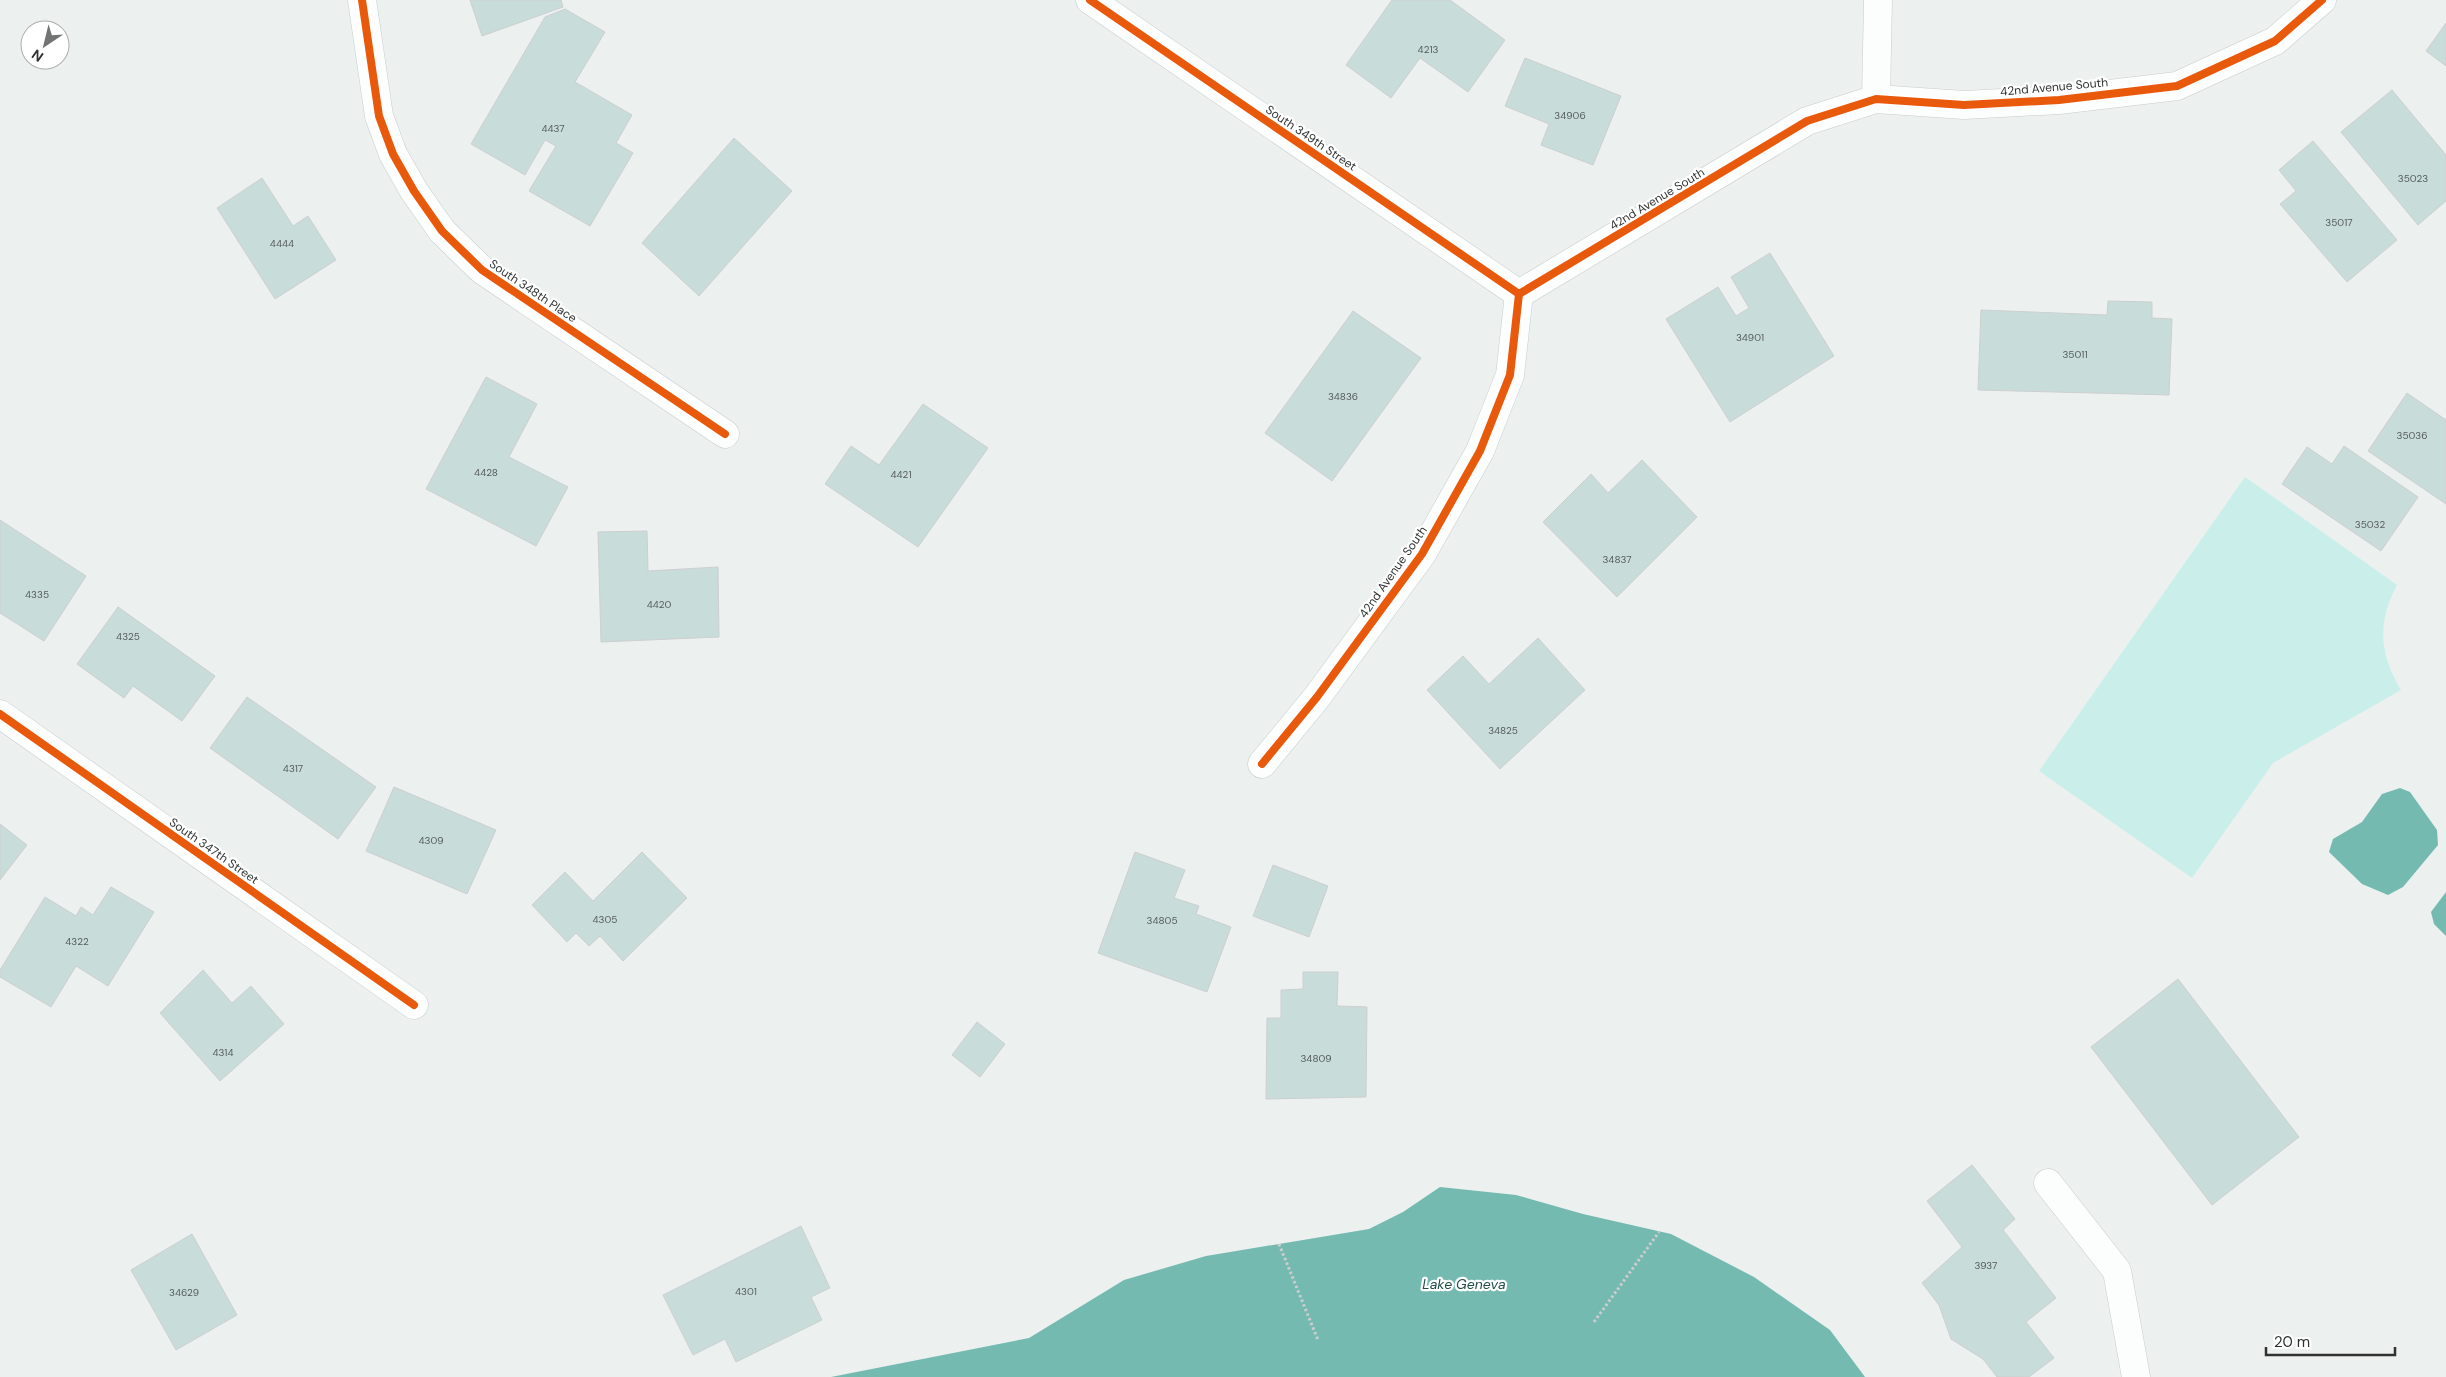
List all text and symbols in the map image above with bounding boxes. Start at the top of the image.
north arrow [20,20,70,70]
house number: 4213 [1418,43,1439,56]
text: N [28,45,47,66]
street label: 42nd Avenue South [1999,74,2109,100]
street label: South 349th Street [1262,102,1360,175]
house number: 34906 [1554,109,1586,122]
house number: 4437 [541,122,565,135]
street label: 42nd Avenue South [1606,164,1708,234]
house number: 35023 [2398,172,2428,185]
house number: 35017 [2325,216,2353,229]
house number: 4444 [270,237,294,250]
street label: South 348th Place [486,256,580,326]
house number: 34901 [1736,331,1764,344]
house number: 35011 [2062,348,2088,361]
house number: 34836 [1328,390,1358,403]
house number: 35036 [2396,429,2428,442]
house number: 4428 [474,466,498,479]
house number: 4421 [890,468,912,481]
house number: 35032 [2355,518,2385,531]
street label: 42nd Avenue South [1355,523,1431,621]
house number: 34837 [1602,553,1632,566]
house number: 4335 [25,588,49,601]
house number: 4420 [647,598,671,611]
house number: 4325 [116,630,140,643]
house number: 34825 [1488,724,1518,737]
house number: 4317 [283,762,303,775]
street label: South 347th Street [166,814,262,888]
house number: 4309 [418,834,444,847]
house number: 4305 [593,913,617,926]
house number: 34805 [1147,914,1178,927]
house number: 4322 [65,935,89,948]
house number: 4314 [213,1046,234,1059]
house number: 34809 [1300,1052,1332,1065]
house number: 3937 [1975,1259,1997,1272]
water label: Lake Geneva [1422,1275,1506,1293]
house number: 4301 [735,1285,757,1298]
house number: 34629 [169,1286,199,1299]
scale bar [2266,1324,2395,1356]
text: 20 m [2274,1332,2310,1352]

